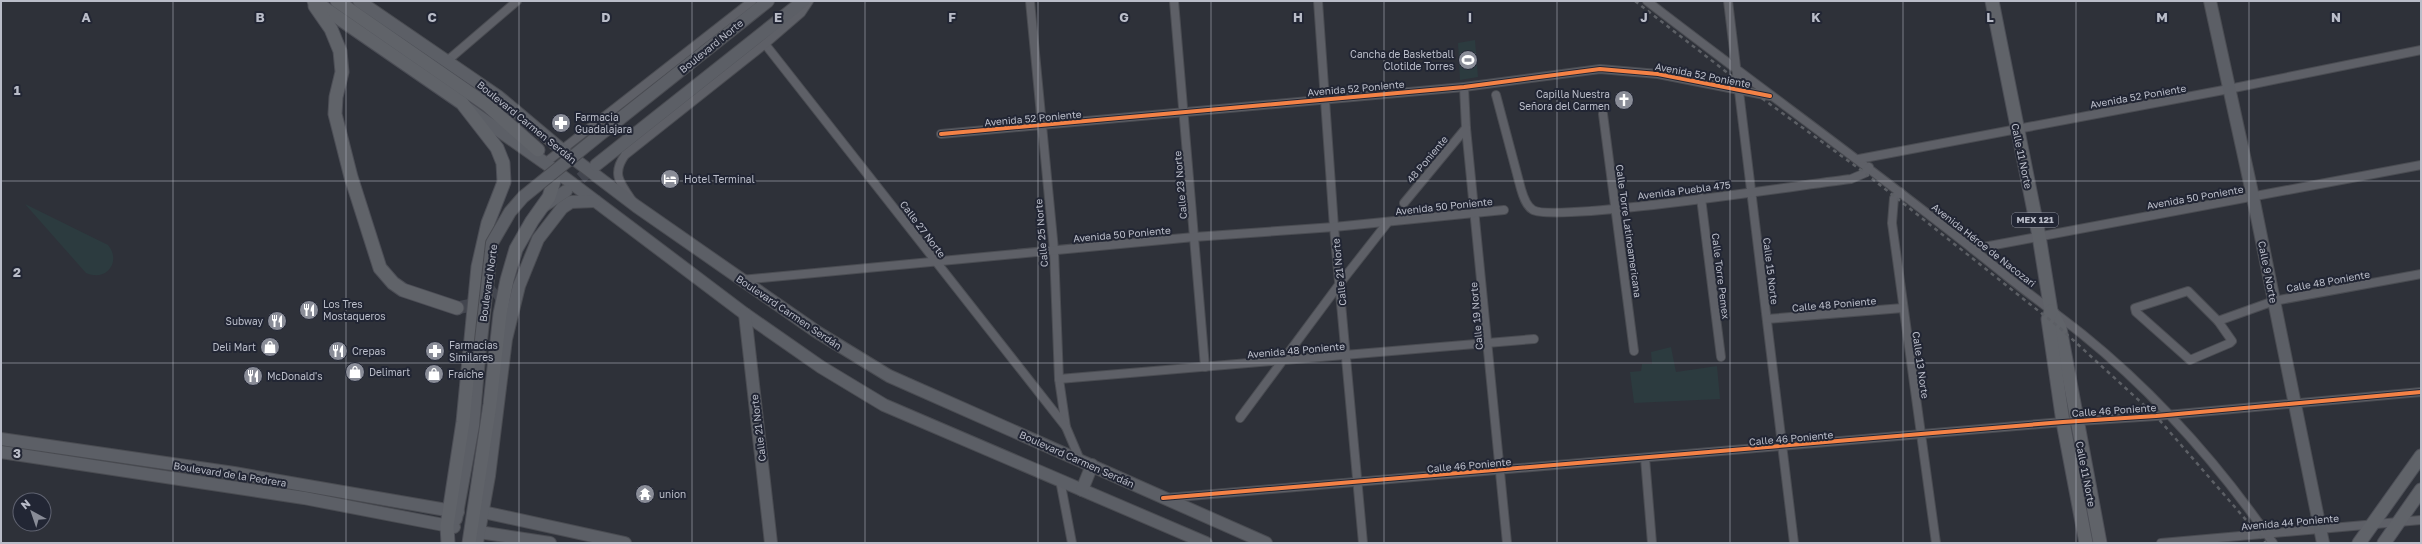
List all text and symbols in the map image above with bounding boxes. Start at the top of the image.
text: A [81,9,91,25]
text: B [255,9,265,25]
text: C [427,9,437,25]
text: D [601,9,611,25]
text: E [774,9,782,25]
text: F [948,9,956,25]
text: G [1119,9,1129,25]
text: H [1293,9,1303,25]
text: I [1468,9,1472,25]
text: J [1640,9,1648,25]
text: K [1811,9,1821,25]
text: L [1986,9,1994,25]
text: M [2156,9,2168,25]
text: N [2331,9,2341,25]
street label: Boulevard Norte [677,17,745,75]
place label: Cancha de Basketball Clotilde Torres [1350,48,1454,72]
sports icon: Cancha de Basketball Clotilde Torres [1457,49,1479,71]
street label: Avenida 52 Poniente [1654,60,1752,90]
street label: Boulevard Carmen Serdán [475,78,579,166]
street label: Avenida 52 Poniente [1307,78,1405,98]
text: 1 [14,82,21,98]
street label: Avenida 52 Poniente [2089,82,2187,110]
place label: Capilla Nuestra Señora del Carmen [1519,88,1610,112]
church icon: Capilla Nuestra Señora del Carmen [1613,89,1635,111]
street label: Avenida 52 Poniente [984,108,1082,128]
place label: Farmacia Guadalajara [575,111,632,135]
pharmacy icon: Farmacia Guadalajara [550,112,572,134]
street label: Calle 11 Norte [2009,122,2035,190]
street label: 48 Poniente [1404,133,1450,185]
street label: Calle 23 Norte [1171,150,1189,220]
street label: Calle Torre Latinoamericana [1614,164,1644,298]
hotel icon: Hotel Terminal [659,168,681,190]
place label: Hotel Terminal [684,173,755,185]
street label: Avenida Puebla 475 [1637,178,1731,202]
street label: Avenida 50 Poniente [2146,183,2244,211]
street label: Avenida 50 Poniente [1395,195,1493,217]
street label: Calle 27 Norte [898,198,948,260]
street label: Calle 25 Norte [1032,198,1050,268]
street label: Avenida Héroe de Nacozari [1930,201,2038,289]
road number: MEX 121 [2012,213,2058,227]
street label: Avenida 50 Poniente [1073,224,1171,244]
street label: Calle Torre Pemex [1710,232,1732,320]
street label: Calle 15 Norte [1761,237,1781,306]
street label: Calle 21 Norte [1329,238,1349,306]
street label: Calle 9 Norte [2256,240,2280,304]
street label: Boulevard Norte [477,243,499,323]
text: 2 [13,264,21,280]
street label: Calle 48 Poniente [2285,268,2371,294]
street label: Boulevard Carmen Serdán [734,272,844,352]
street label: Calle 19 Norte [1467,281,1485,350]
street label: Calle 48 Poniente [1791,294,1877,314]
place label: Los Tres Mostaqueros [323,298,386,322]
restaurant icon: Los Tres Mostaqueros [298,299,320,321]
restaurant icon: Subway [266,310,288,332]
place label: Subway [226,315,263,327]
street label: Calle 13 Norte [1910,331,1932,400]
shop icon: Deli Mart [259,336,281,358]
place label: Farmacias Similares [449,339,498,363]
restaurant icon: Crepas [327,340,349,362]
pharmacy icon: Farmacias Similares [424,340,446,362]
street label: Avenida 48 Poniente [1247,340,1346,360]
place label: Deli Mart [212,341,256,353]
place label: Crepas [352,345,386,357]
shop icon: Delimart [344,361,366,383]
shop icon: Fraiche [423,363,445,385]
restaurant icon: McDonald's [242,365,264,387]
place label: Delimart [369,366,410,378]
place label: Fraiche [448,368,484,380]
place label: McDonald's [267,370,323,382]
street label: Calle 21 Norte [748,393,768,462]
street label: Calle 46 Poniente [2071,401,2157,419]
street label: Boulevard Carmen Serdán [1018,428,1136,490]
street label: Calle 46 Poniente [1748,428,1834,448]
street label: Calle 11 Norte [2074,440,2098,508]
text: 3 [13,445,21,461]
street label: Calle 46 Poniente [1426,455,1512,475]
street label: Boulevard de la Pedrera [173,459,287,489]
temple icon: union [634,483,656,505]
place label: union [659,488,686,500]
north arrow [12,492,52,532]
text: N [18,496,33,512]
street label: Avenida 44 Poniente [2241,512,2340,532]

